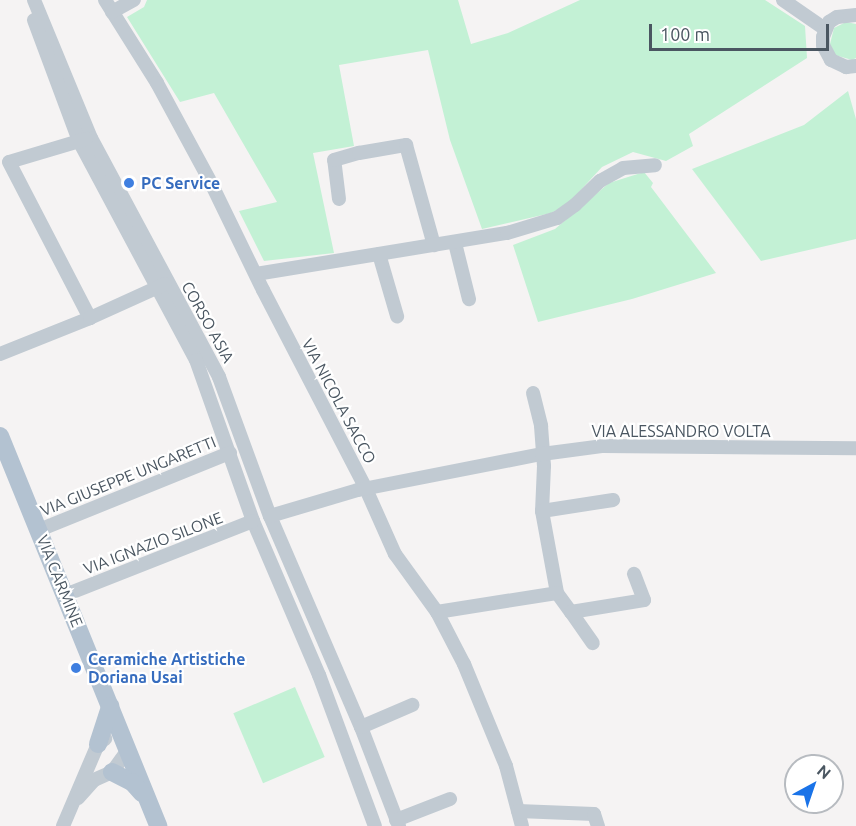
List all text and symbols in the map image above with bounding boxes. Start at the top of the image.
scale bar [652,12,832,50]
text: 100 m [660,24,710,44]
place label: PC Service [141,173,220,193]
marker: PC Service [122,176,136,190]
street label: CORSO ASIA [178,278,238,366]
street label: VIA NICOLA SACCO [298,335,380,467]
street label: VIA ALESSANDRO VOLTA [591,421,771,441]
street label: VIA GIUSEPPE UNGARETTI [37,432,219,520]
street label: VIA IGNAZIO SILONE [81,508,225,578]
street label: VIA CARMINE [33,532,87,630]
place label: Ceramiche Artistiche Doriana Usai [88,649,245,687]
marker: Ceramiche Artistiche Doriana Usai [69,661,83,675]
north arrow [784,754,844,814]
text: N [814,761,835,782]

